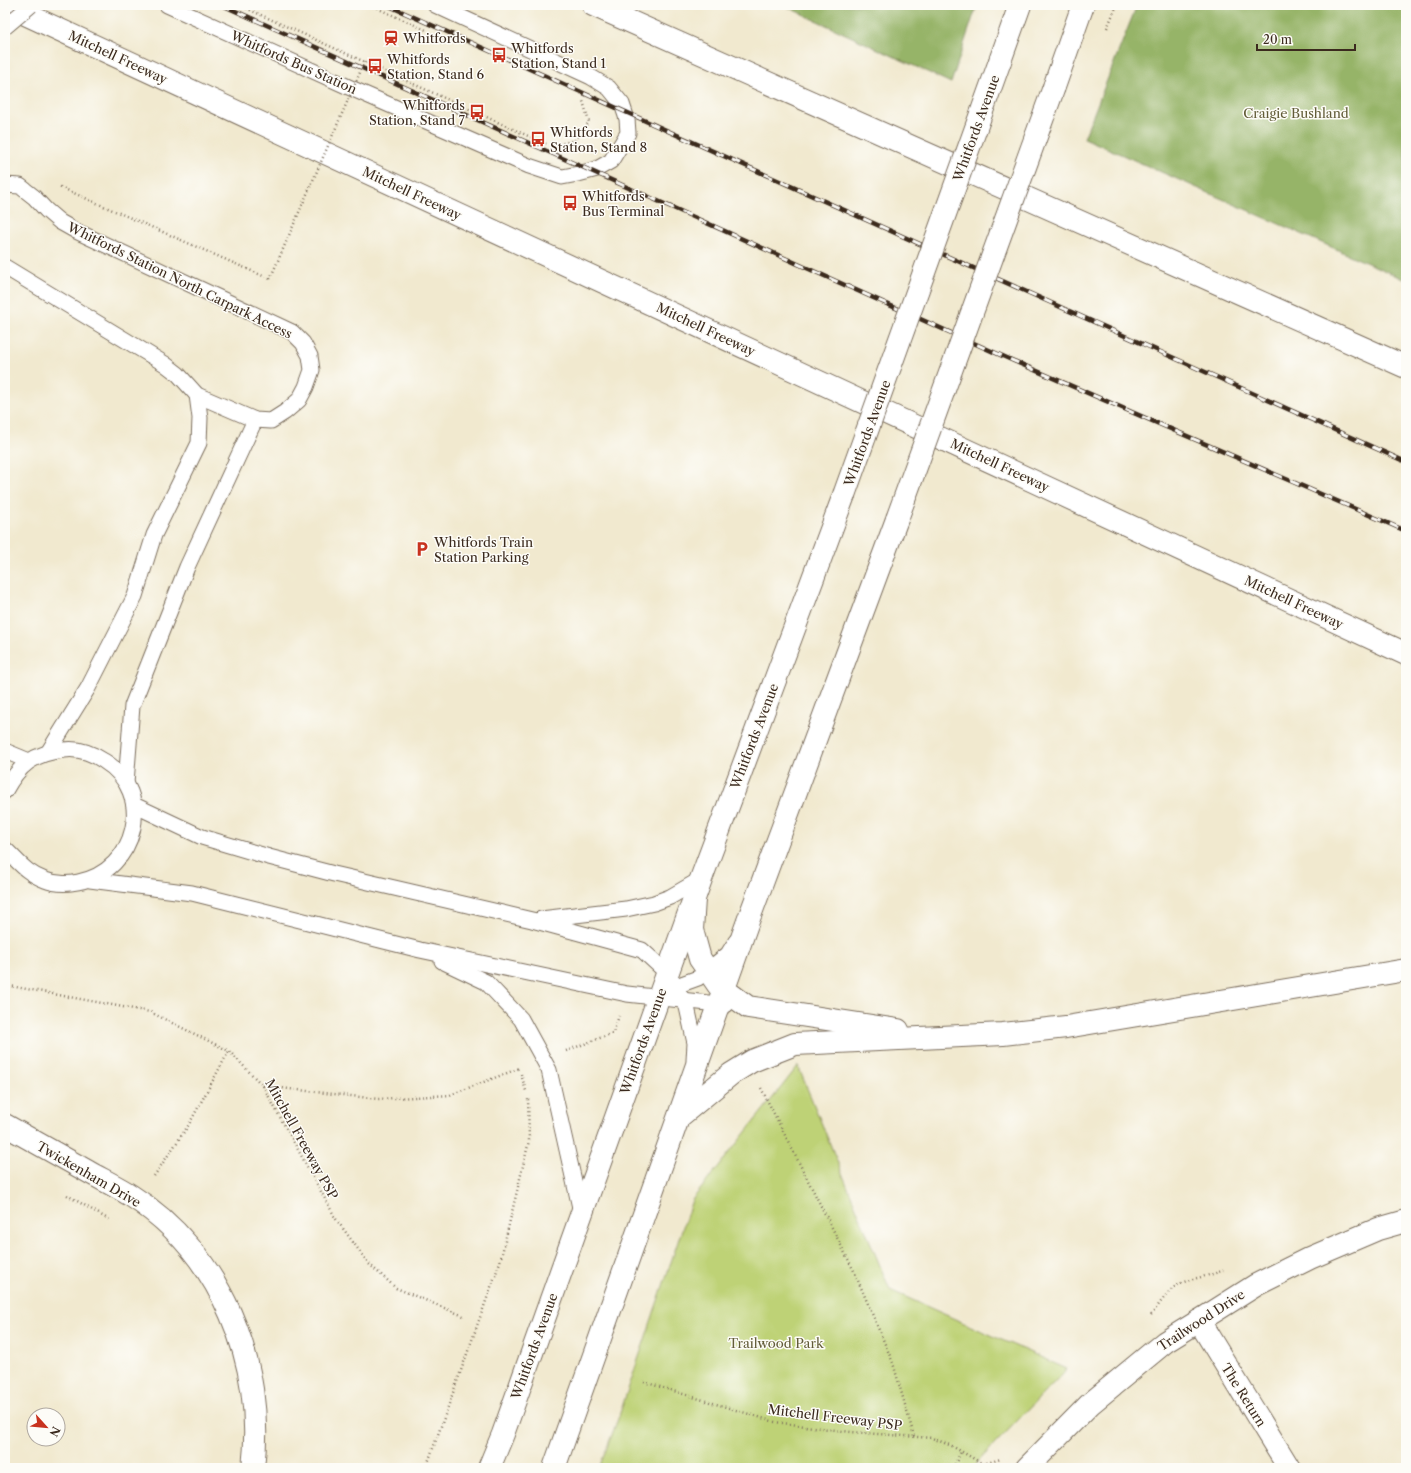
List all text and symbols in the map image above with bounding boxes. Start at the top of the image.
scale bar [1257,26,1355,52]
street label: Mitchell Freeway [66,27,171,87]
street label: Whitfords Bus Station [228,27,359,97]
station icon: Whitfords [382,29,400,47]
place label: Whitfords [402,30,466,46]
text: 20 m [1263,32,1292,47]
place label: Whitfords Station, Stand 1 [510,40,607,71]
bus stop icon: Whitfords Station, Stand 1 [490,46,508,64]
place label: Whitfords Station, Stand 6 [386,51,485,82]
bus stop icon: Whitfords Station, Stand 6 [366,57,384,75]
street label: Whitfords Avenue [949,73,1003,184]
place label: Whitfords Station, Stand 7 [369,97,466,128]
bus stop icon: Whitfords Station, Stand 7 [468,103,486,121]
park label: Craigie Bushland [1243,105,1349,121]
place label: Whitfords Station, Stand 8 [549,124,647,155]
bus stop icon: Whitfords Station, Stand 8 [529,130,547,148]
street label: Mitchell Freeway [360,163,465,223]
place label: Whitfords Bus Terminal [581,188,664,219]
bus stop icon: Whitfords Bus Terminal [561,194,579,212]
street label: Whitfords Station North Carpark Access [64,218,295,342]
street label: Mitchell Freeway [654,299,759,359]
street label: Whitfords Avenue [840,378,894,489]
street label: Mitchell Freeway [948,435,1053,495]
place label: Whitfords Train Station Parking [433,534,533,565]
parking icon: Whitfords Train Station Parking [413,540,431,558]
street label: Mitchell Freeway [1242,572,1347,632]
street label: Whitfords Avenue [726,681,781,792]
street label: Whitfords Avenue [616,986,670,1097]
street label: Mitchell Freeway PSP [262,1076,342,1202]
street label: Twickenham Drive [34,1138,144,1210]
street label: Trailwood Drive [1155,1286,1247,1354]
street label: Whitfords Avenue [507,1291,561,1402]
park label: Trailwood Park [729,1335,824,1351]
street label: The Return [1218,1360,1270,1430]
street label: Mitchell Freeway PSP [767,1401,904,1433]
north arrow [26,1407,66,1447]
text: N [46,1424,63,1439]

